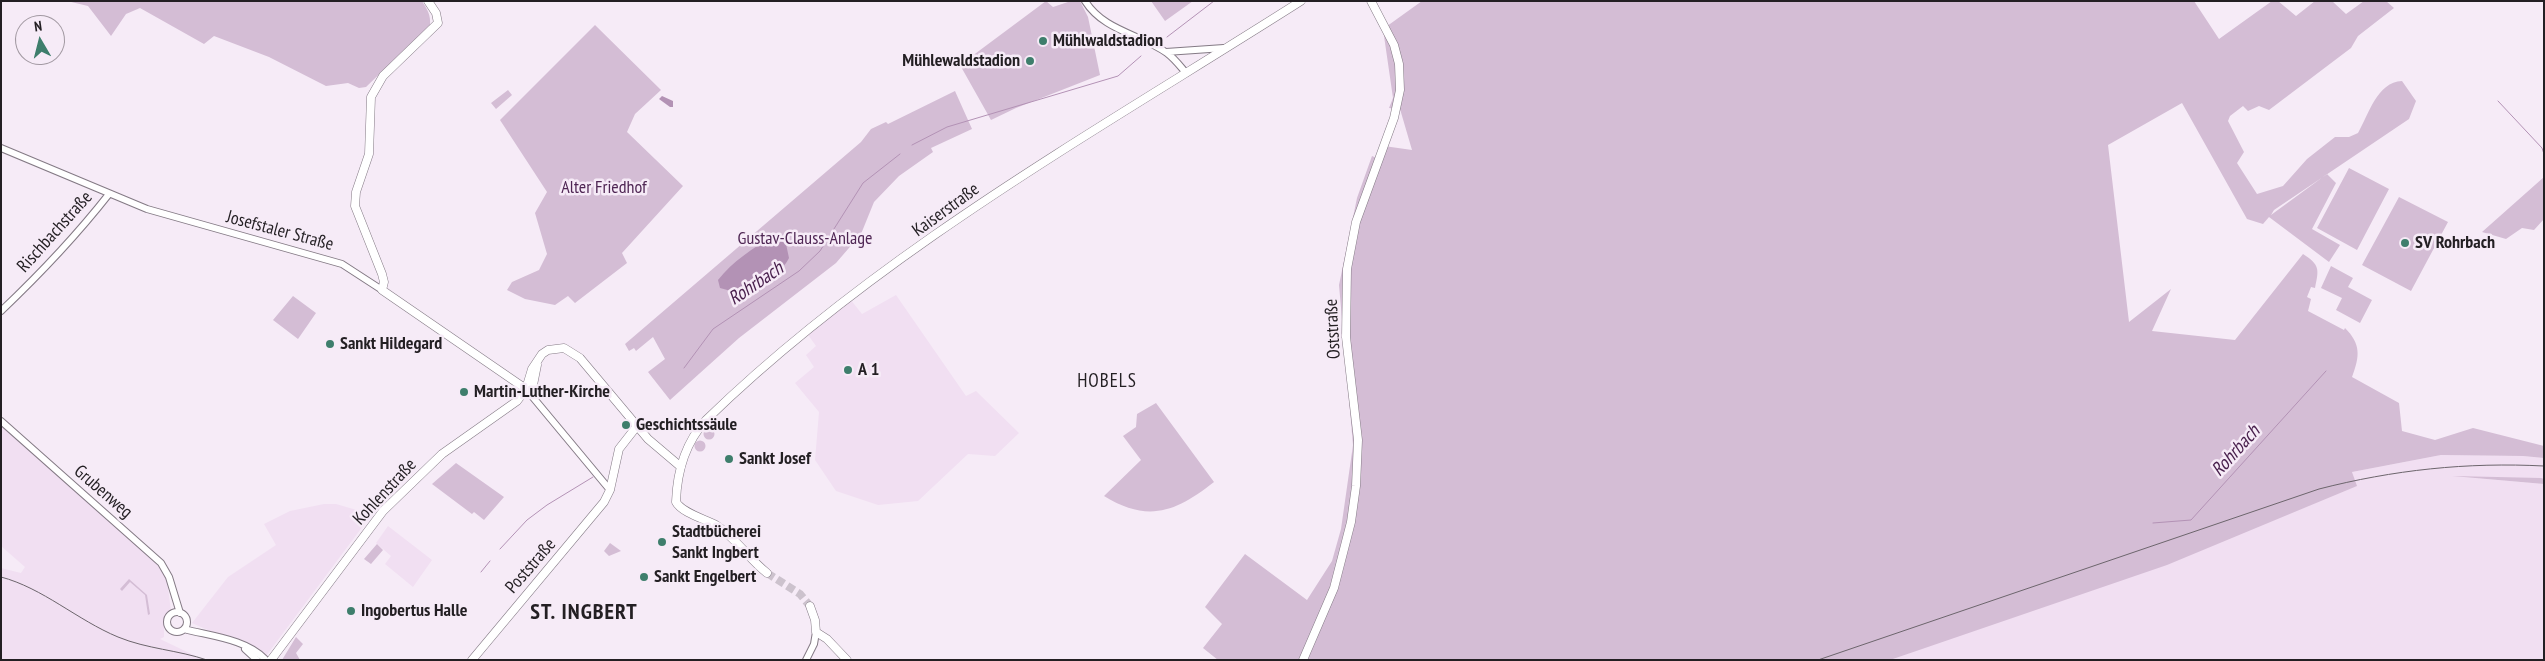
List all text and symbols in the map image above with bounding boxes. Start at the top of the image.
north arrow [15,15,65,65]
text: N [33,17,43,36]
place label: Mühlwaldstadion [1053,30,1163,52]
marker: Mühlwaldstadion [1037,35,1049,47]
place label: Mühlewaldstadion [902,50,1020,72]
marker: Mühlewaldstadion [1024,55,1036,67]
park label: Alter Friedhof [561,177,647,199]
street label: Kaiserstraße [908,179,984,241]
street label: Rischbachstraße [13,187,97,277]
street label: Josefstaler Straße [224,206,336,256]
park label: Gustav-Clauss-Anlage [738,228,872,250]
place label: SV Rohrbach [2415,232,2495,254]
marker: SV Rohrbach [2399,237,2411,249]
water label: Rohrbach [724,257,788,311]
street label: Oststraße [1321,298,1345,360]
place label: Sankt Hildegard [340,333,442,355]
marker: Sankt Hildegard [324,338,336,350]
place label: A 1 [858,359,879,381]
marker: A 1 [842,364,854,376]
district label: HOBELS [1076,371,1138,393]
place label: Martin-Luther-Kirche [474,381,610,403]
marker: Martin-Luther-Kirche [458,386,470,398]
place label: Geschichtssäule [636,414,737,436]
marker: Geschichtssäule [620,419,632,431]
water label: Rohrbach [2207,421,2265,481]
place label: Sankt Josef [739,448,811,470]
marker: Sankt Josef [723,453,735,465]
street label: Kohlenstraße [349,454,421,530]
street label: Grubenweg [69,461,137,523]
place label: Stadtbücherei Sankt Ingbert [672,521,761,564]
street label: Poststraße [501,534,561,598]
marker: Stadtbücherei Sankt Ingbert [656,536,668,548]
place label: Sankt Engelbert [654,566,756,588]
marker: Sankt Engelbert [638,571,650,583]
place label: Ingobertus Halle [361,600,467,622]
district label: ST. INGBERT [529,600,639,626]
marker: Ingobertus Halle [345,605,357,617]

